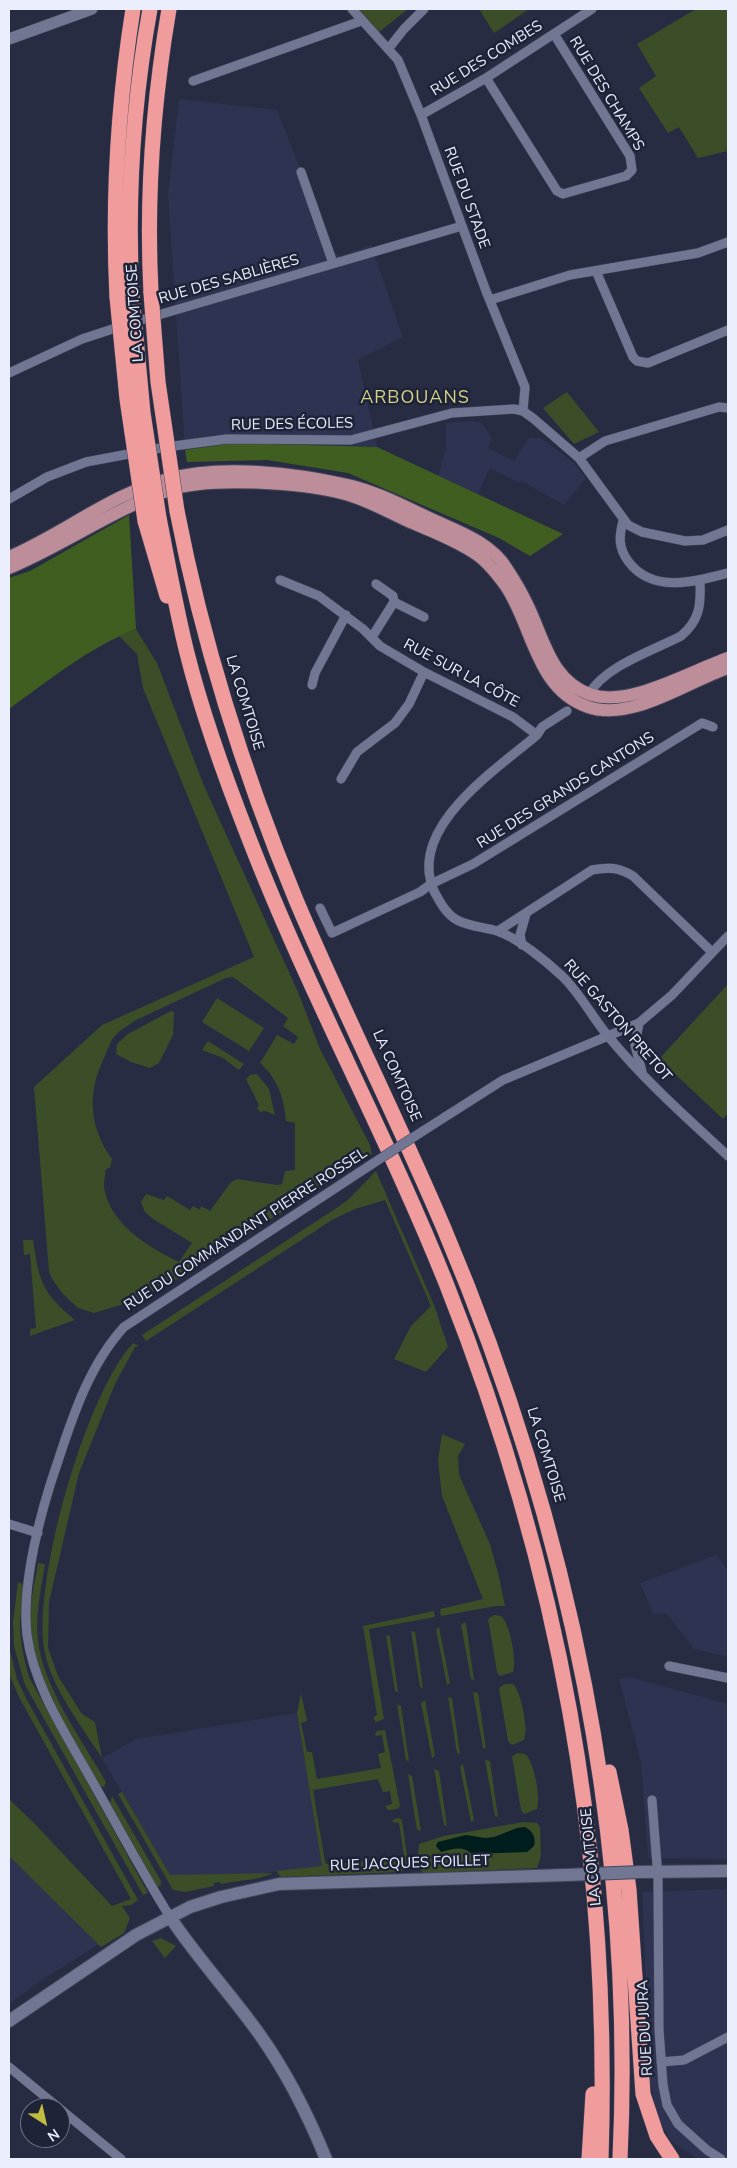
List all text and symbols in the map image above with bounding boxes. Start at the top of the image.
street label: RUE DES COMBES [428,17,546,101]
street label: RUE DES CHAMPS [565,33,647,155]
street label: RUE DU STADE [439,145,493,251]
street label: RUE DES SABLIÈRES [157,251,301,309]
street label: LA COMTOISE [124,263,148,363]
district label: ARBOUANS [359,388,471,410]
street label: RUE DES ÉCOLES [231,415,353,435]
street label: RUE SUR LA CÔTE [400,636,522,712]
street label: LA COMTOISE [221,653,267,753]
street label: RUE DES GRANDS CANTONS [474,729,658,853]
street label: RUE GASTON PRETOT [559,956,675,1086]
street label: LA COMTOISE [368,1027,424,1125]
street label: RUE DU COMMANDANT PIERRE ROSSEL [121,1145,371,1315]
street label: LA COMTOISE [522,1405,568,1505]
street label: LA COMTOISE [578,1807,606,1907]
street label: RUE JACQUES FOILLET [330,1852,490,1876]
street label: RUE DU JURA [634,1980,658,2076]
north arrow [20,2098,70,2148]
text: N [44,2124,63,2146]

